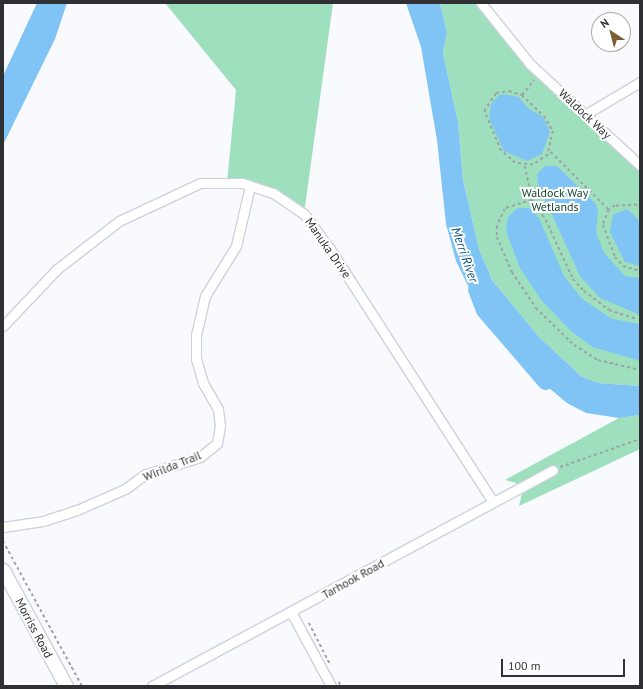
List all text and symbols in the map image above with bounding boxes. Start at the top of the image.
north arrow [591,12,631,52]
text: N [597,15,612,31]
street label: Waldock Way [556,86,614,142]
park label: Waldock Way Wetlands [521,186,589,214]
street label: Manuka Drive [302,215,354,281]
water label: Merri River [447,225,481,285]
street label: Wirilda Trail [141,448,203,484]
street label: Tarhook Road [319,556,387,602]
street label: Morriss Road [12,595,56,661]
scale bar [503,651,627,677]
text: 100 m [508,658,541,673]

